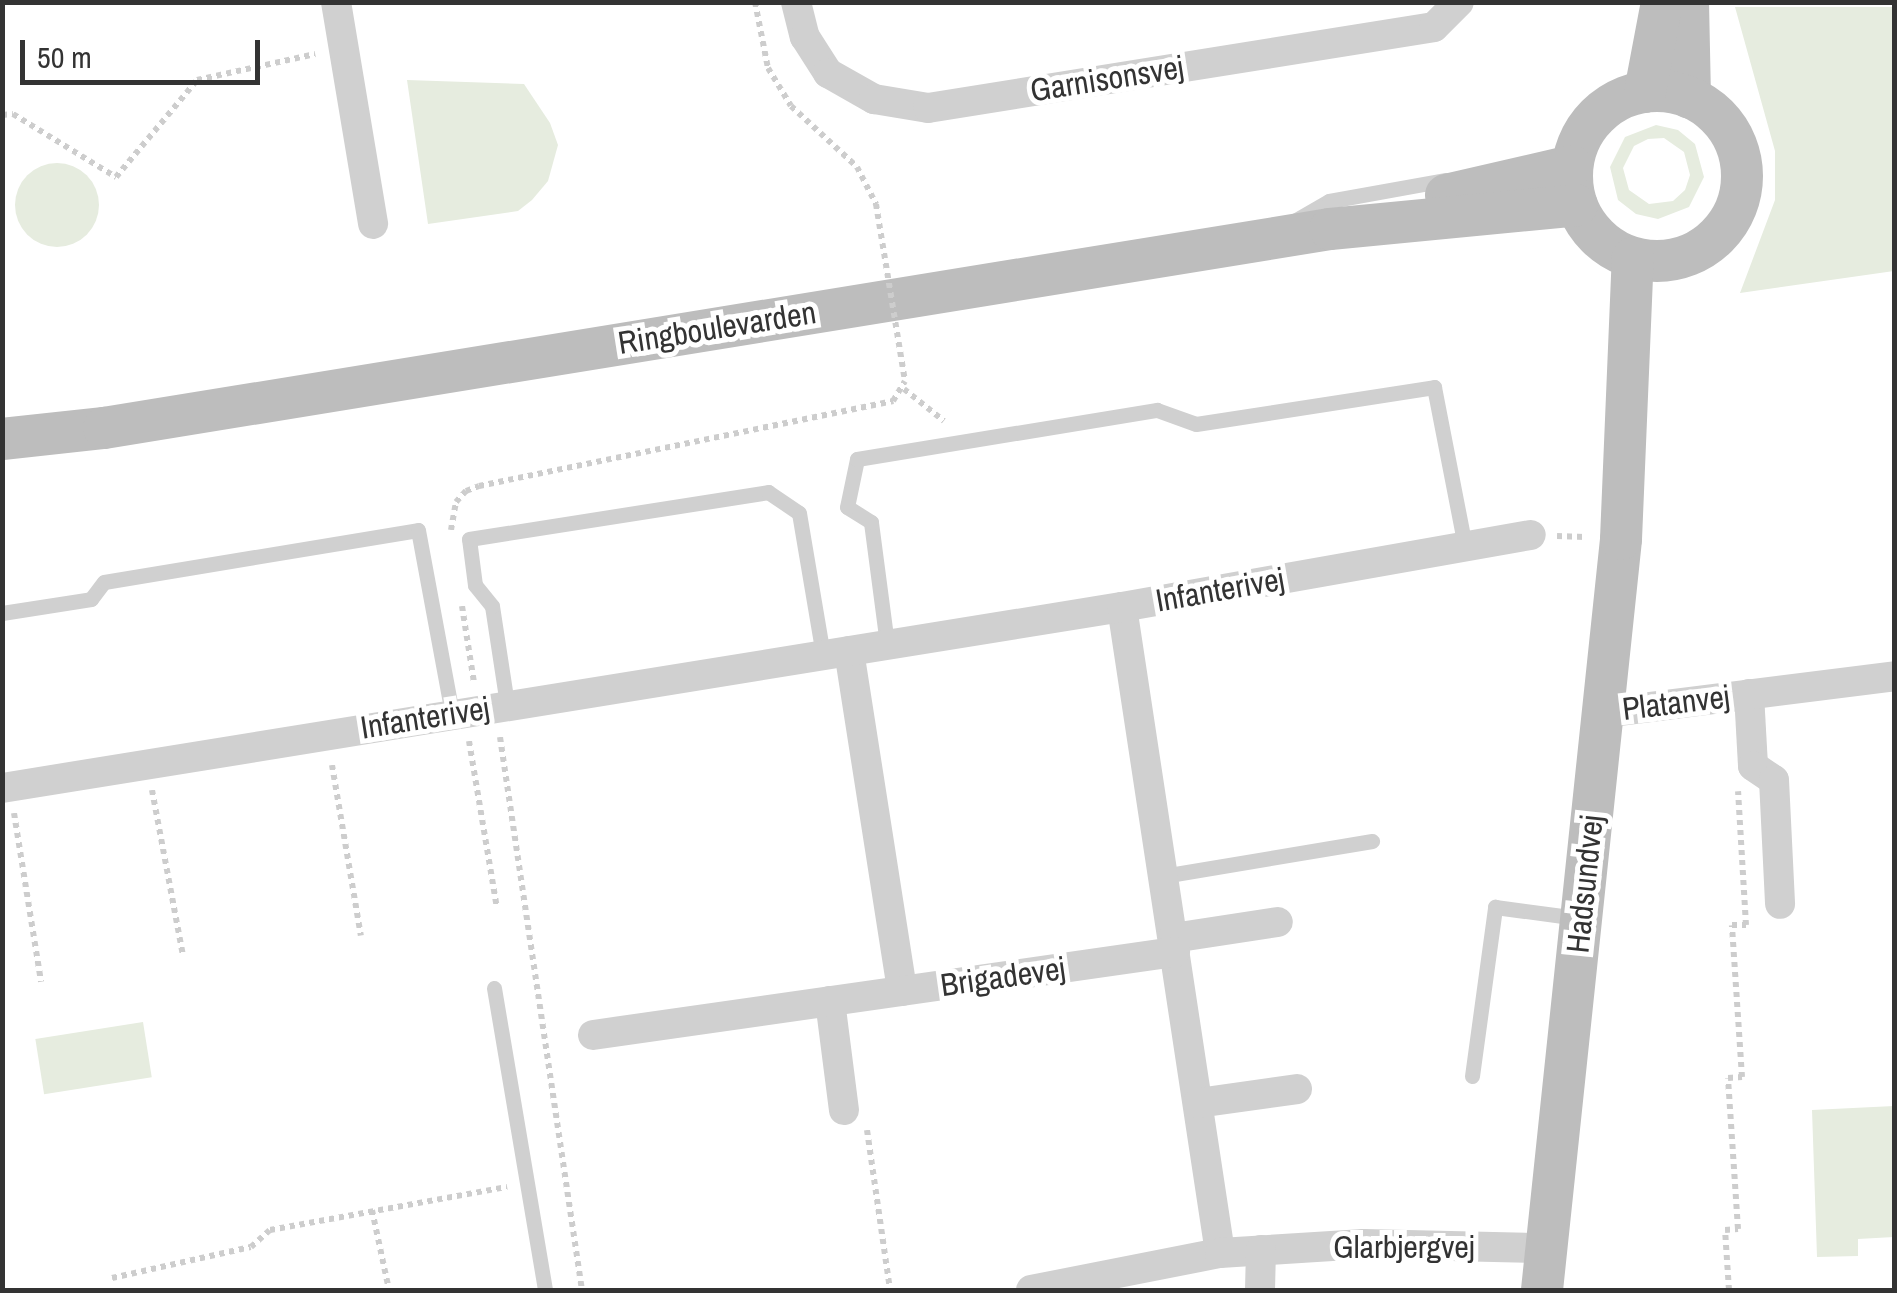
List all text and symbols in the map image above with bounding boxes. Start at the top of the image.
scale bar [25,20,265,82]
text: 50 m [37,37,92,77]
street label: Garnisonsvej [1028,48,1186,110]
street label: Ringboulevarden [615,293,819,363]
street label: Infanterivej [1153,560,1287,620]
street label: Platanvej [1620,677,1732,729]
street label: Infanterivej [358,689,492,747]
street label: Hadsundvej [1559,813,1611,955]
street label: Brigadevej [938,949,1068,1005]
street label: Glarbjergvej [1333,1228,1475,1266]

